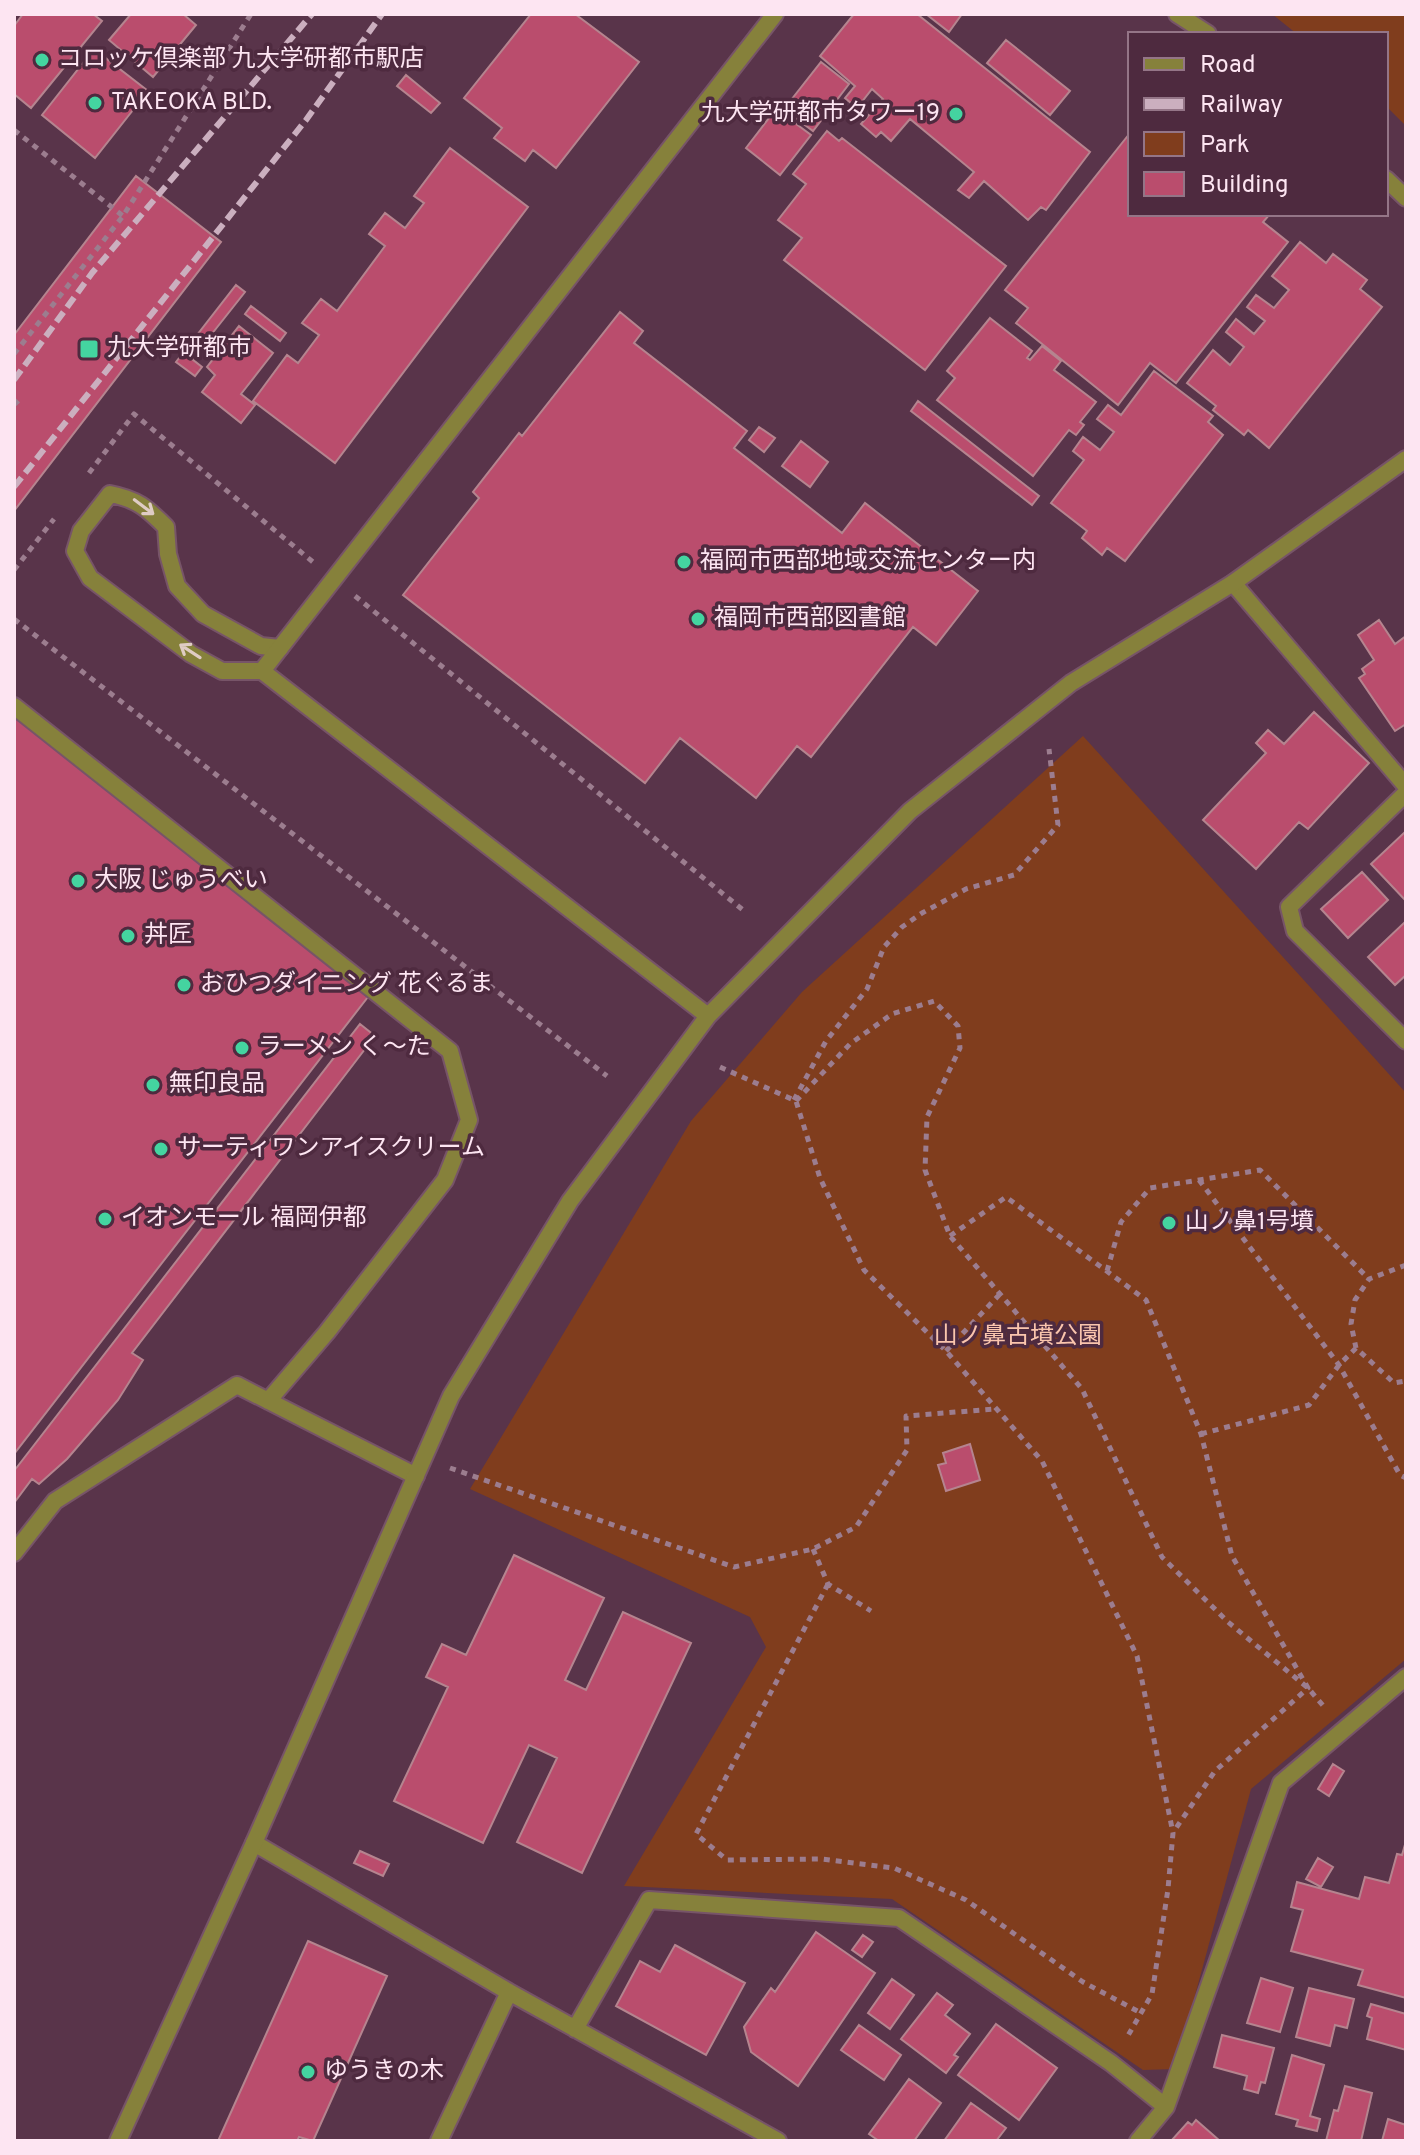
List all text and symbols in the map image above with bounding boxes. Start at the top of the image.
legend [1128,32,1388,216]
place label: コロッケ倶楽部 九大学研都市駅店 [58,45,424,75]
marker: コロッケ倶楽部 九大学研都市駅店 [33,51,51,69]
text: Road [1200,51,1256,81]
place label: TAKEOKA BLD. [111,88,272,118]
text: Railway [1200,91,1283,121]
marker: TAKEOKA BLD. [86,94,104,112]
place label: 九大学研都市タワー19 [701,99,940,129]
marker: 九大学研都市タワー19 [947,105,965,123]
text: Park [1200,131,1250,161]
text: Building [1200,171,1289,201]
place label: 九大学研都市 [107,334,251,364]
marker: 九大学研都市 [78,338,100,360]
one-way arrow [133,499,154,516]
place label: 福岡市西部地域交流センター内 [700,547,1036,577]
marker: 福岡市西部地域交流センター内 [675,553,693,571]
place label: 福岡市西部図書館 [714,604,906,634]
marker: 福岡市西部図書館 [689,610,707,628]
one-way arrow [179,643,201,660]
place label: 大阪 じゅうべい [94,866,268,896]
marker: 大阪 じゅうべい [69,872,87,890]
place label: 丼匠 [144,921,192,951]
marker: 丼匠 [119,927,137,945]
place label: おひつダイニング 花ぐるま [200,970,493,1000]
marker: おひつダイニング 花ぐるま [175,976,193,994]
place label: ラーメン く〜た [258,1033,431,1063]
marker: ラーメン く〜た [233,1039,251,1057]
place label: 無印良品 [169,1070,265,1100]
marker: 無印良品 [144,1076,162,1094]
place label: サーティワンアイスクリーム [177,1134,485,1164]
marker: サーティワンアイスクリーム [152,1140,170,1158]
place label: イオンモール 福岡伊都 [121,1204,367,1234]
place label: 山ノ鼻1号墳 [1185,1208,1314,1238]
marker: イオンモール 福岡伊都 [96,1210,114,1228]
marker: 山ノ鼻1号墳 [1160,1214,1178,1232]
park label: 山ノ鼻古墳公園 [934,1322,1102,1352]
place label: ゆうきの木 [324,2057,444,2087]
marker: ゆうきの木 [299,2063,317,2081]

